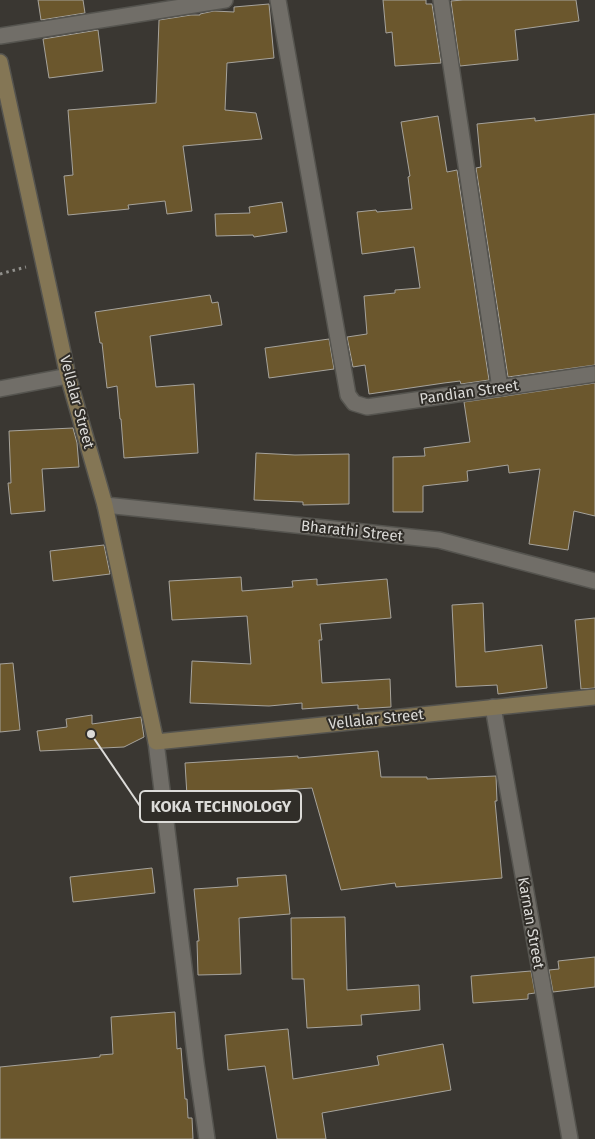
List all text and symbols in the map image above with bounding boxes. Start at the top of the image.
street label: Vellalar Street [56,353,98,451]
street label: Pandian Street [418,376,520,408]
street label: Bharathi Street [300,517,405,545]
street label: Vellalar Street [327,705,425,733]
callout: KOKA TECHNOLOGY [140,791,301,822]
text: KOKA TECHNOLOGY [151,797,292,816]
street label: Karnan Street [514,876,548,971]

